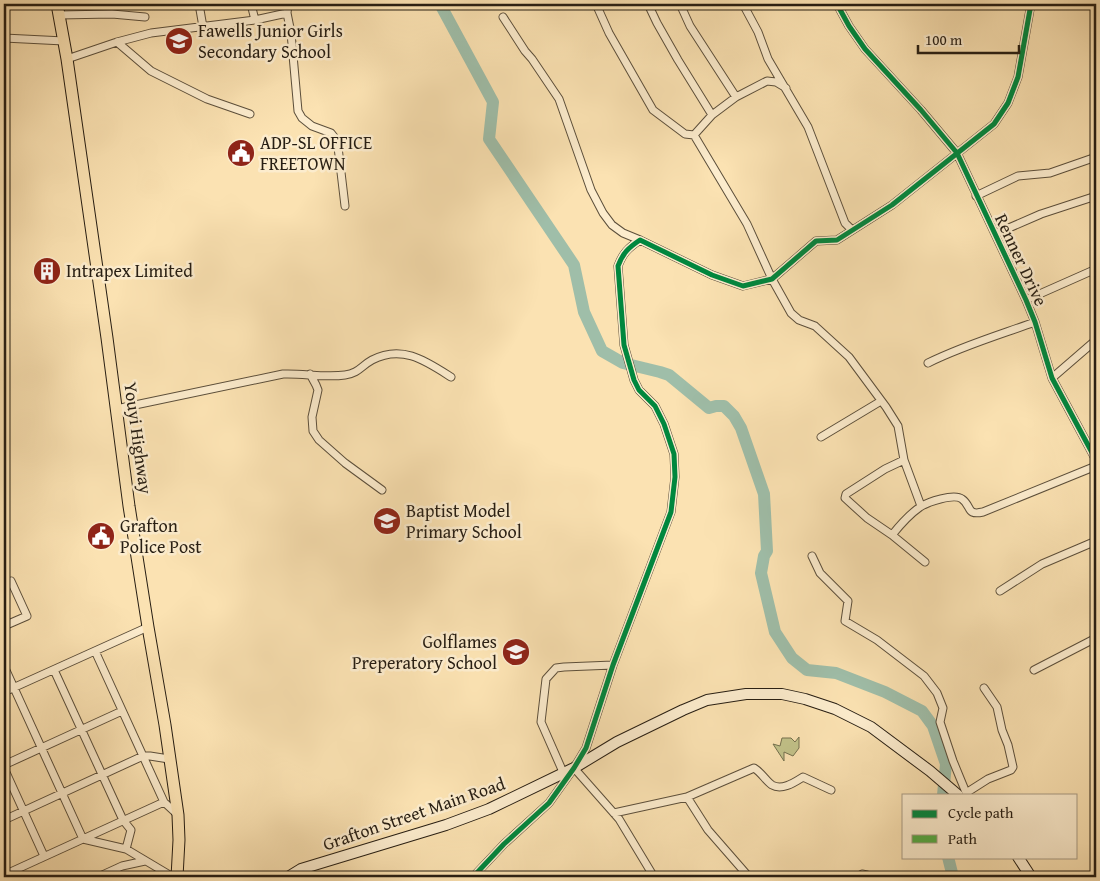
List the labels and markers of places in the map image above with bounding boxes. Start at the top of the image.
place label: Fawells Junior Girls Secondary School [198,17,343,65]
school or university icon: Fawells Junior Girls Secondary School [164,26,194,56]
place label: ADP-SL OFFICE FREETOWN [260,129,372,177]
public building icon: ADP-SL OFFICE FREETOWN [226,138,256,168]
building icon: Intrapex Limited [32,256,62,286]
place label: Intrapex Limited [66,257,193,284]
place label: Baptist Model Primary School [406,497,522,545]
school or university icon: Baptist Model Primary School [372,506,402,536]
place label: Grafton Police Post [120,512,202,560]
public building icon: Grafton Police Post [86,521,116,551]
place label: Golflames Preperatory School [352,628,497,676]
school or university icon: Golflames Preperatory School [501,637,531,667]

